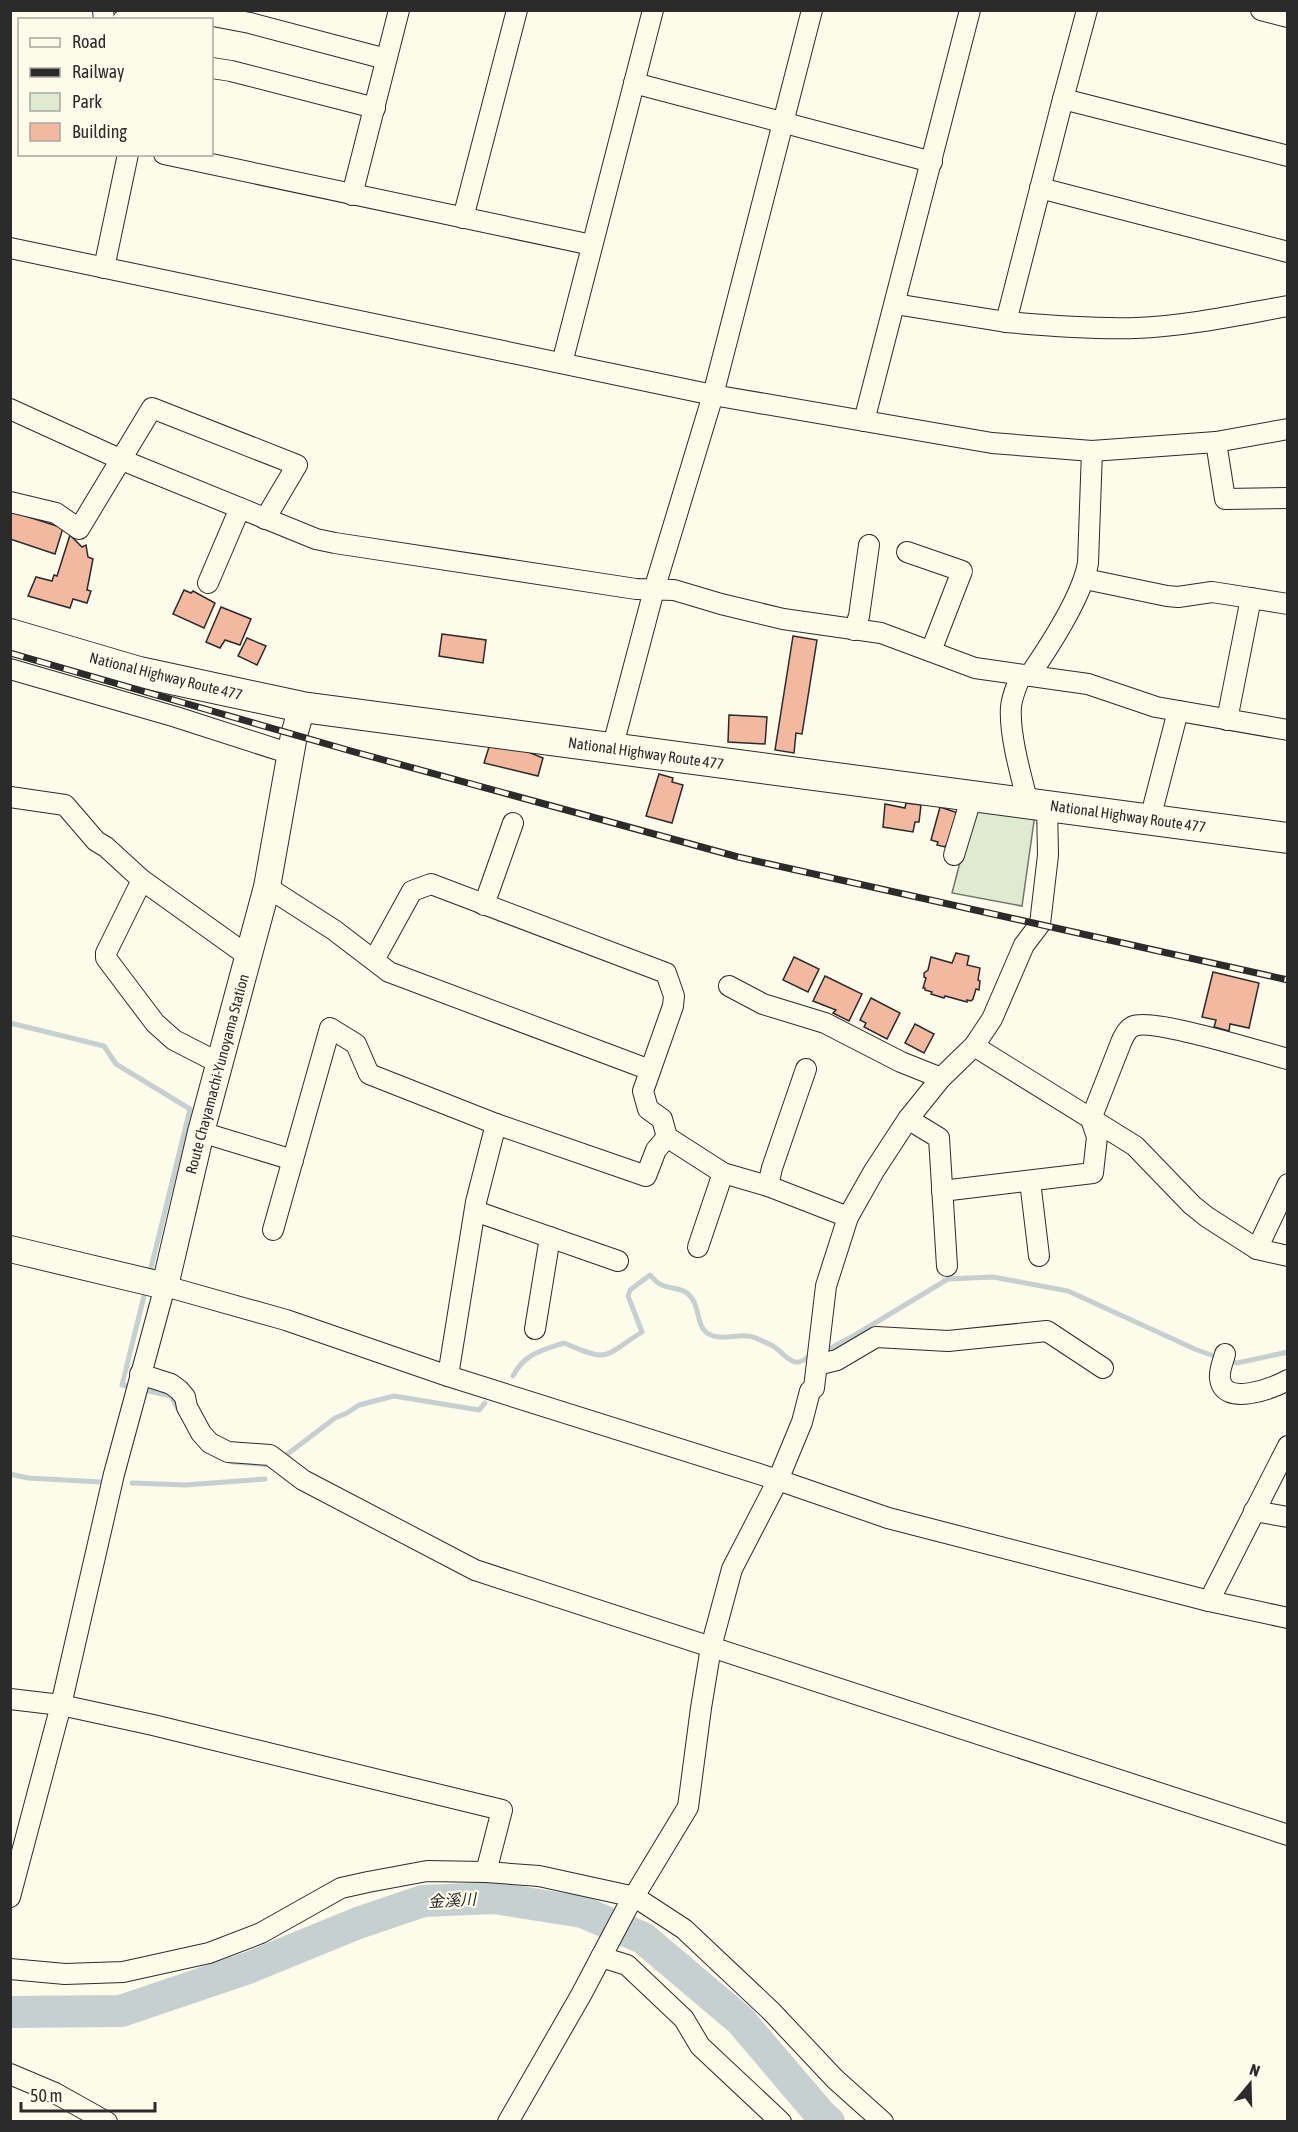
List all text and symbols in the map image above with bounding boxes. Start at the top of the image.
legend [18,18,213,156]
text: Road [72,31,106,52]
text: Railway [72,61,124,82]
text: Park [72,91,102,112]
text: Building [72,121,127,142]
street label: National Highway Route 477 [88,649,244,703]
street label: National Highway Route 477 [567,734,725,772]
street label: National Highway Route 477 [1049,797,1207,835]
street label: Route Chayamachi-Yunoyama Station [182,972,252,1176]
water label: 金溪川 [428,1890,478,1910]
north arrow [1220,2054,1280,2114]
text: N [1247,2060,1262,2080]
scale bar [21,2075,154,2113]
text: 50 m [30,2085,62,2106]

